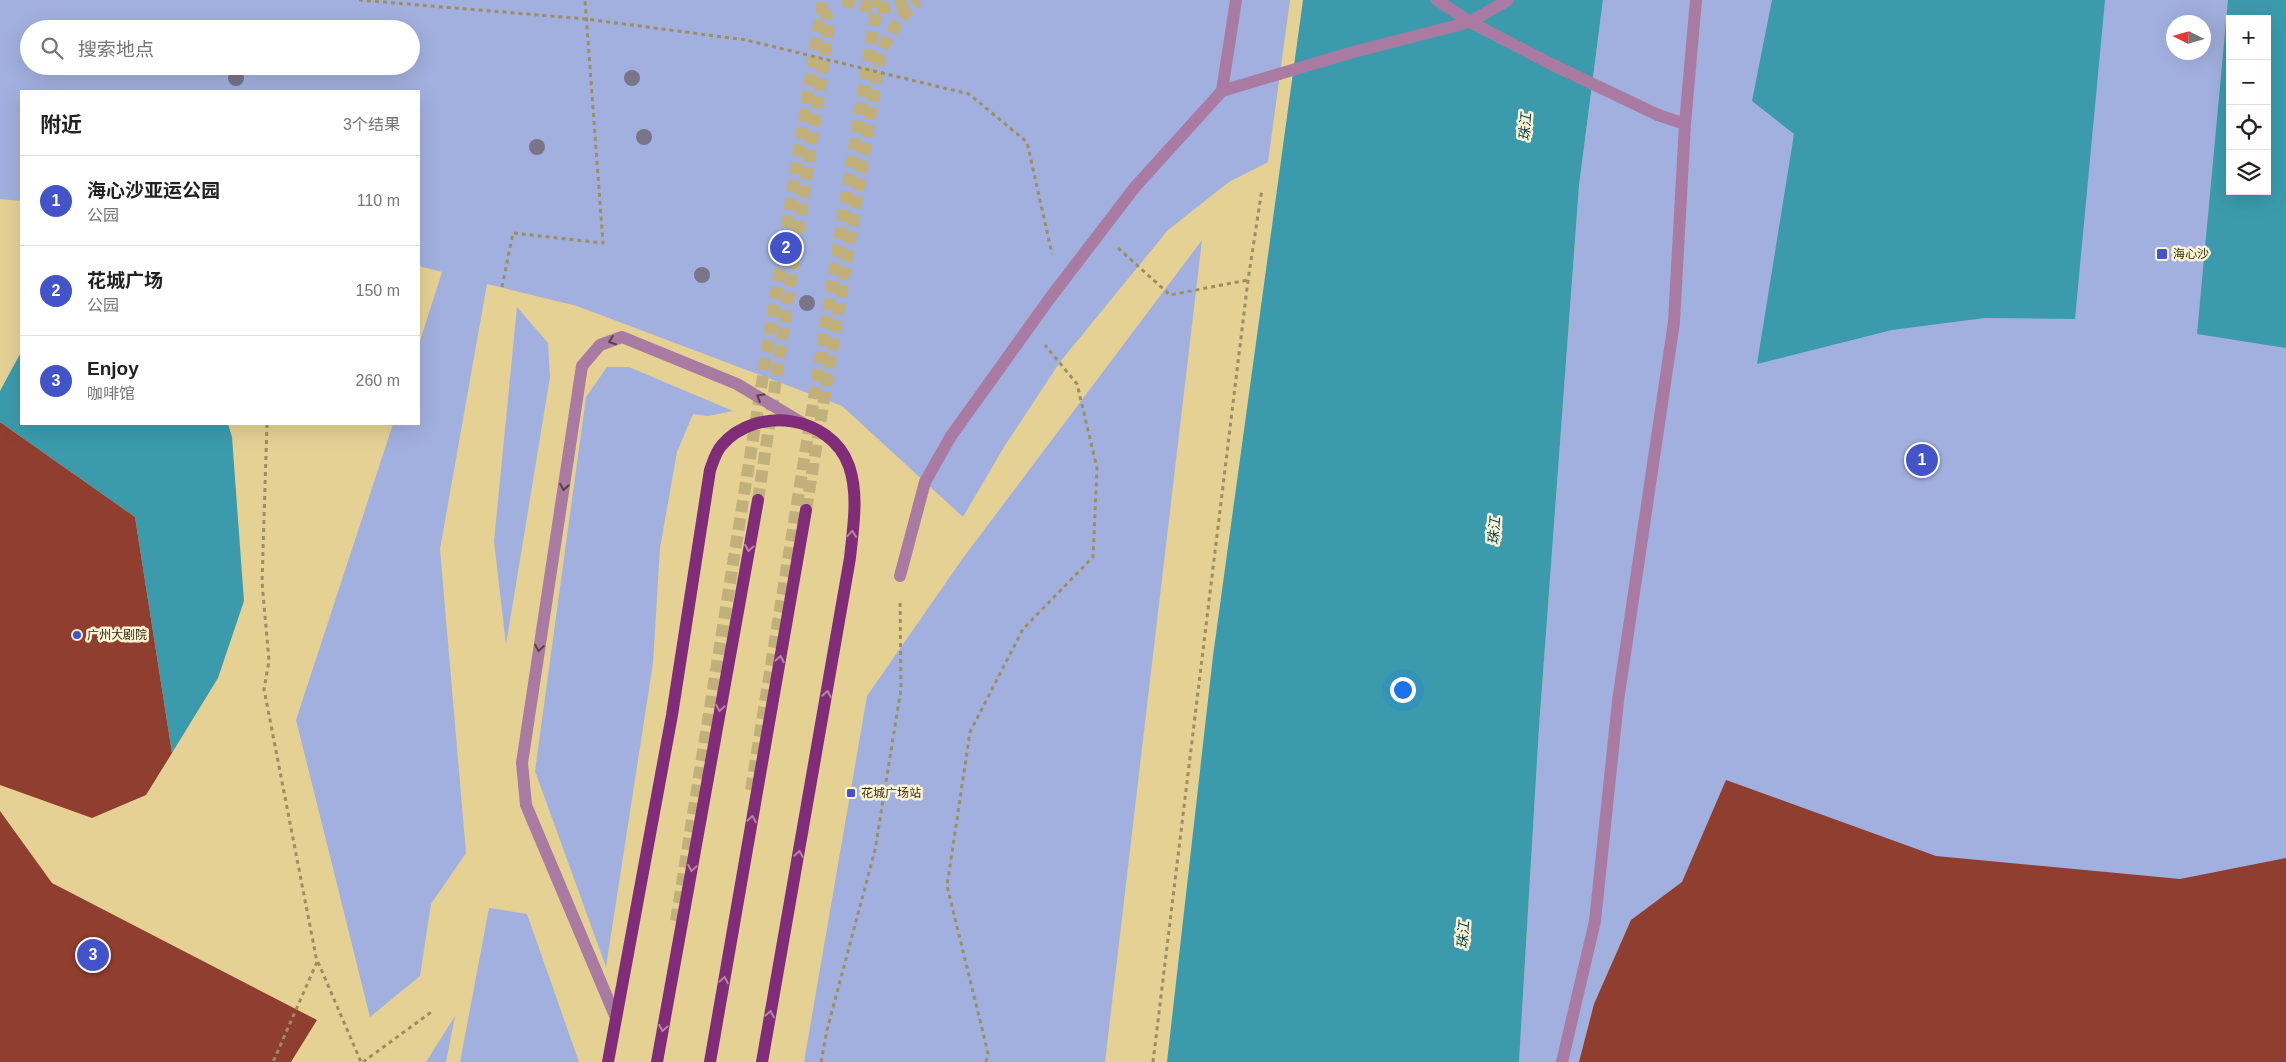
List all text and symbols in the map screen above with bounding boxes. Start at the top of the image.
north arrow [2166,15,2211,60]
map controls [2226,15,2271,195]
button: + [2226,15,2271,60]
search box [20,20,420,75]
icon: search [38,34,66,62]
text: 搜索地点 [78,39,154,60]
button: − [2226,60,2271,105]
button: locate [2226,105,2271,150]
water label: 珠江 [1516,110,1534,142]
text: 附近 [40,113,82,136]
text: 3个结果 [343,116,400,133]
button: layers [2226,150,2271,195]
text: 海心沙亚运公园 [87,180,220,201]
text: 1 [52,192,60,209]
text: 110 m [357,192,400,209]
text: 公园 [87,207,119,224]
pin: 2 [770,229,802,267]
marker: 海心沙 [2155,247,2169,261]
place label: 海心沙 [2173,247,2209,261]
text: 花城广场 [87,270,163,291]
text: 2 [52,282,60,299]
text: 150 m [356,282,400,299]
text: 公园 [87,297,119,314]
one-way arrow [608,334,617,345]
text: Enjoy [87,358,139,379]
text: 3 [52,372,60,389]
text: 260 m [356,372,400,389]
text: 咖啡馆 [87,385,135,402]
one-way arrow [757,394,766,404]
pin: 1 [1906,441,1938,479]
one-way arrow [559,483,570,491]
water label: 珠江 [1485,514,1503,546]
one-way arrow [847,529,858,537]
one-way arrow [744,544,755,553]
place label: 广州大剧院 [87,628,147,642]
marker: 广州大剧院 [71,629,83,641]
one-way arrow [535,643,545,652]
one-way arrow [775,655,785,664]
your location [1390,677,1416,703]
one-way arrow [822,690,832,698]
one-way arrow [716,704,726,713]
place label: 花城广场站 [861,786,921,800]
marker: 花城广场站 [845,787,857,799]
one-way arrow [747,815,757,824]
one-way arrow [793,850,804,858]
one-way arrow [687,864,697,872]
water label: 珠江 [1454,918,1472,950]
pin: 3 [77,936,109,974]
one-way arrow [719,975,729,984]
one-way arrow [765,1010,775,1018]
one-way arrow [658,1024,669,1032]

